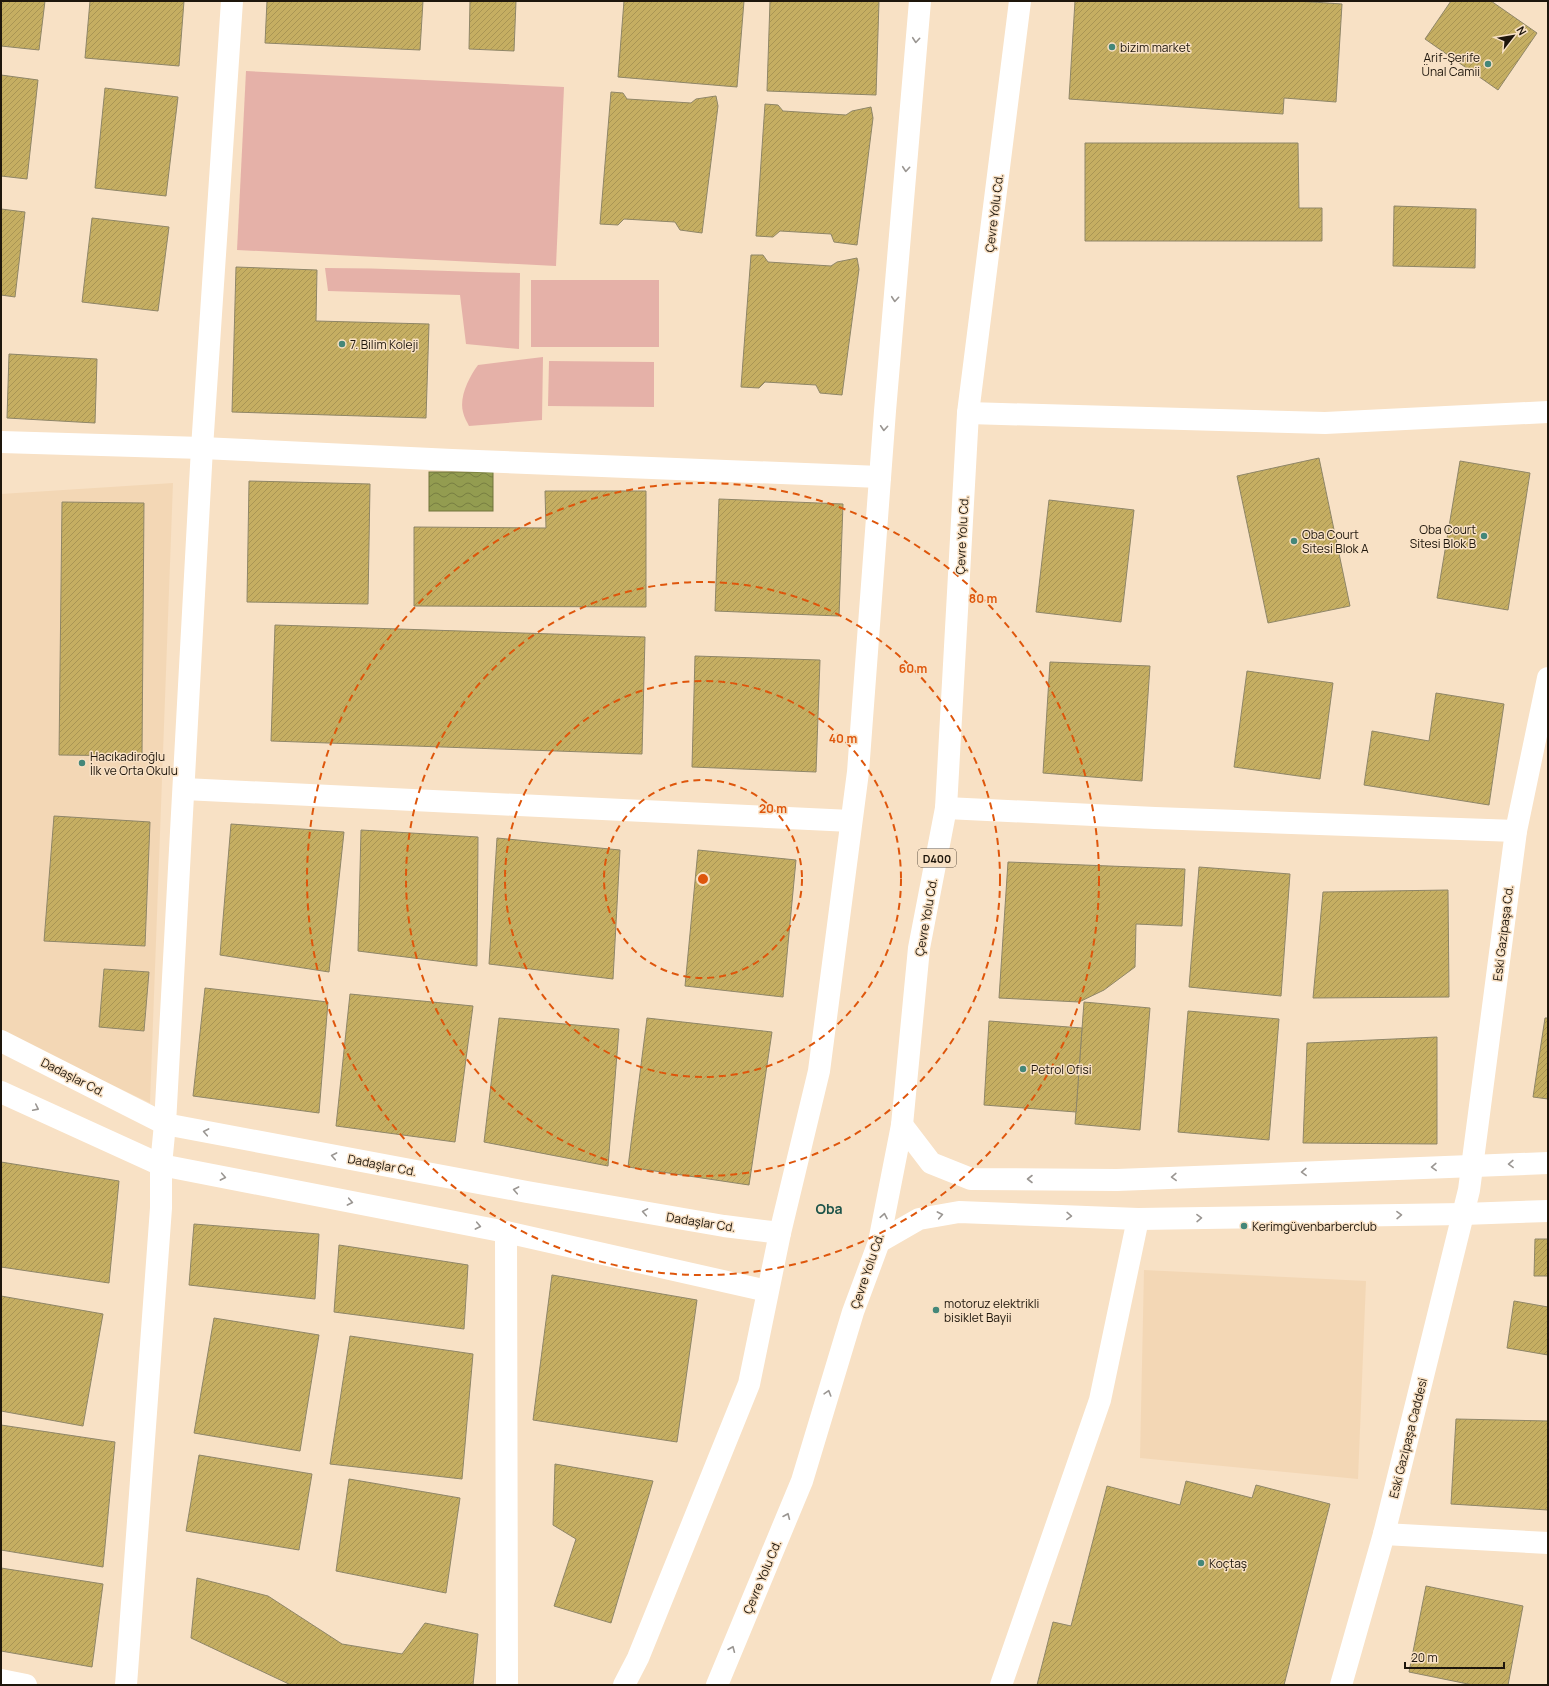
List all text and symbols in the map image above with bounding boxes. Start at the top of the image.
north arrow [1493,16,1533,56]
text: N [1514,23,1531,38]
one-way arrow [912,37,921,43]
place label: bizim market [1120,39,1191,56]
marker: bizim market [1107,42,1117,52]
place label: Arif-Şerife Ünal Camii [1422,49,1480,80]
marker: Arif-Şerife Ünal Camii [1483,59,1493,69]
one-way arrow [901,166,910,172]
street label: Çevre Yolu Cd. [981,173,1007,253]
one-way arrow [890,296,899,302]
place label: 7. Bilim Koleji [350,336,418,353]
marker: 7. Bilim Koleji [337,339,347,349]
one-way arrow [879,425,888,432]
street label: Çevre Yolu Cd. [951,495,973,575]
place label: Oba Court Sitesi Blok B [1410,521,1476,552]
place label: Oba Court Sitesi Blok A [1302,526,1369,557]
marker: Oba Court Sitesi Blok B [1479,531,1489,541]
marker: Oba Court Sitesi Blok A [1289,536,1299,546]
text: 80 m [969,590,997,607]
text: 60 m [899,660,927,677]
text: 40 m [829,730,857,747]
place label: Hacıkadiroğlu İlk ve Orta Okulu [90,748,178,779]
marker: Hacıkadiroğlu İlk ve Orta Okulu [77,758,87,768]
text: 20 m [759,800,787,817]
road number: D400 [918,849,956,867]
centre of rings [696,872,710,886]
street label: Çevre Yolu Cd. [911,877,941,957]
street label: Eski Gazipaşa Cd. [1489,884,1517,982]
street label: Dadaşlar Cd. [38,1054,108,1100]
place label: Petrol Ofisi [1031,1061,1092,1078]
marker: Petrol Ofisi [1018,1064,1028,1074]
one-way arrow [32,1103,39,1111]
one-way arrow [203,1128,209,1136]
street label: Dadaşlar Cd. [346,1150,418,1180]
one-way arrow [331,1152,337,1160]
one-way arrow [1508,1160,1514,1168]
one-way arrow [1431,1163,1437,1171]
one-way arrow [1301,1168,1307,1176]
one-way arrow [220,1172,226,1181]
one-way arrow [1171,1173,1177,1182]
one-way arrow [1027,1175,1033,1183]
one-way arrow [513,1186,520,1194]
one-way arrow [347,1197,353,1205]
district label: Oba [815,1199,843,1218]
one-way arrow [641,1208,648,1217]
street label: Dadaşlar Cd. [665,1208,737,1236]
one-way arrow [1396,1211,1402,1219]
one-way arrow [937,1212,943,1220]
one-way arrow [1066,1212,1072,1220]
one-way arrow [880,1213,888,1219]
one-way arrow [1196,1214,1202,1222]
place label: Kerimgüvenbarberclub [1252,1218,1377,1235]
marker: Kerimgüvenbarberclub [1239,1221,1249,1231]
one-way arrow [475,1222,481,1230]
street label: Çevre Yolu Cd. [846,1231,888,1311]
place label: motoruz elektrikli bisiklet Bayii [944,1295,1039,1326]
marker: motoruz elektrikli bisiklet Bayii [931,1305,941,1315]
street label: Eski Gazipaşa Caddesi [1385,1376,1431,1500]
one-way arrow [823,1390,832,1397]
one-way arrow [782,1513,790,1521]
street label: Çevre Yolu Cd. [739,1537,785,1617]
place label: Koçtaş [1209,1555,1247,1572]
marker: Koçtaş [1196,1558,1206,1568]
scale bar [1405,1644,1504,1670]
one-way arrow [727,1646,735,1653]
text: 20 m [1411,1649,1438,1666]

